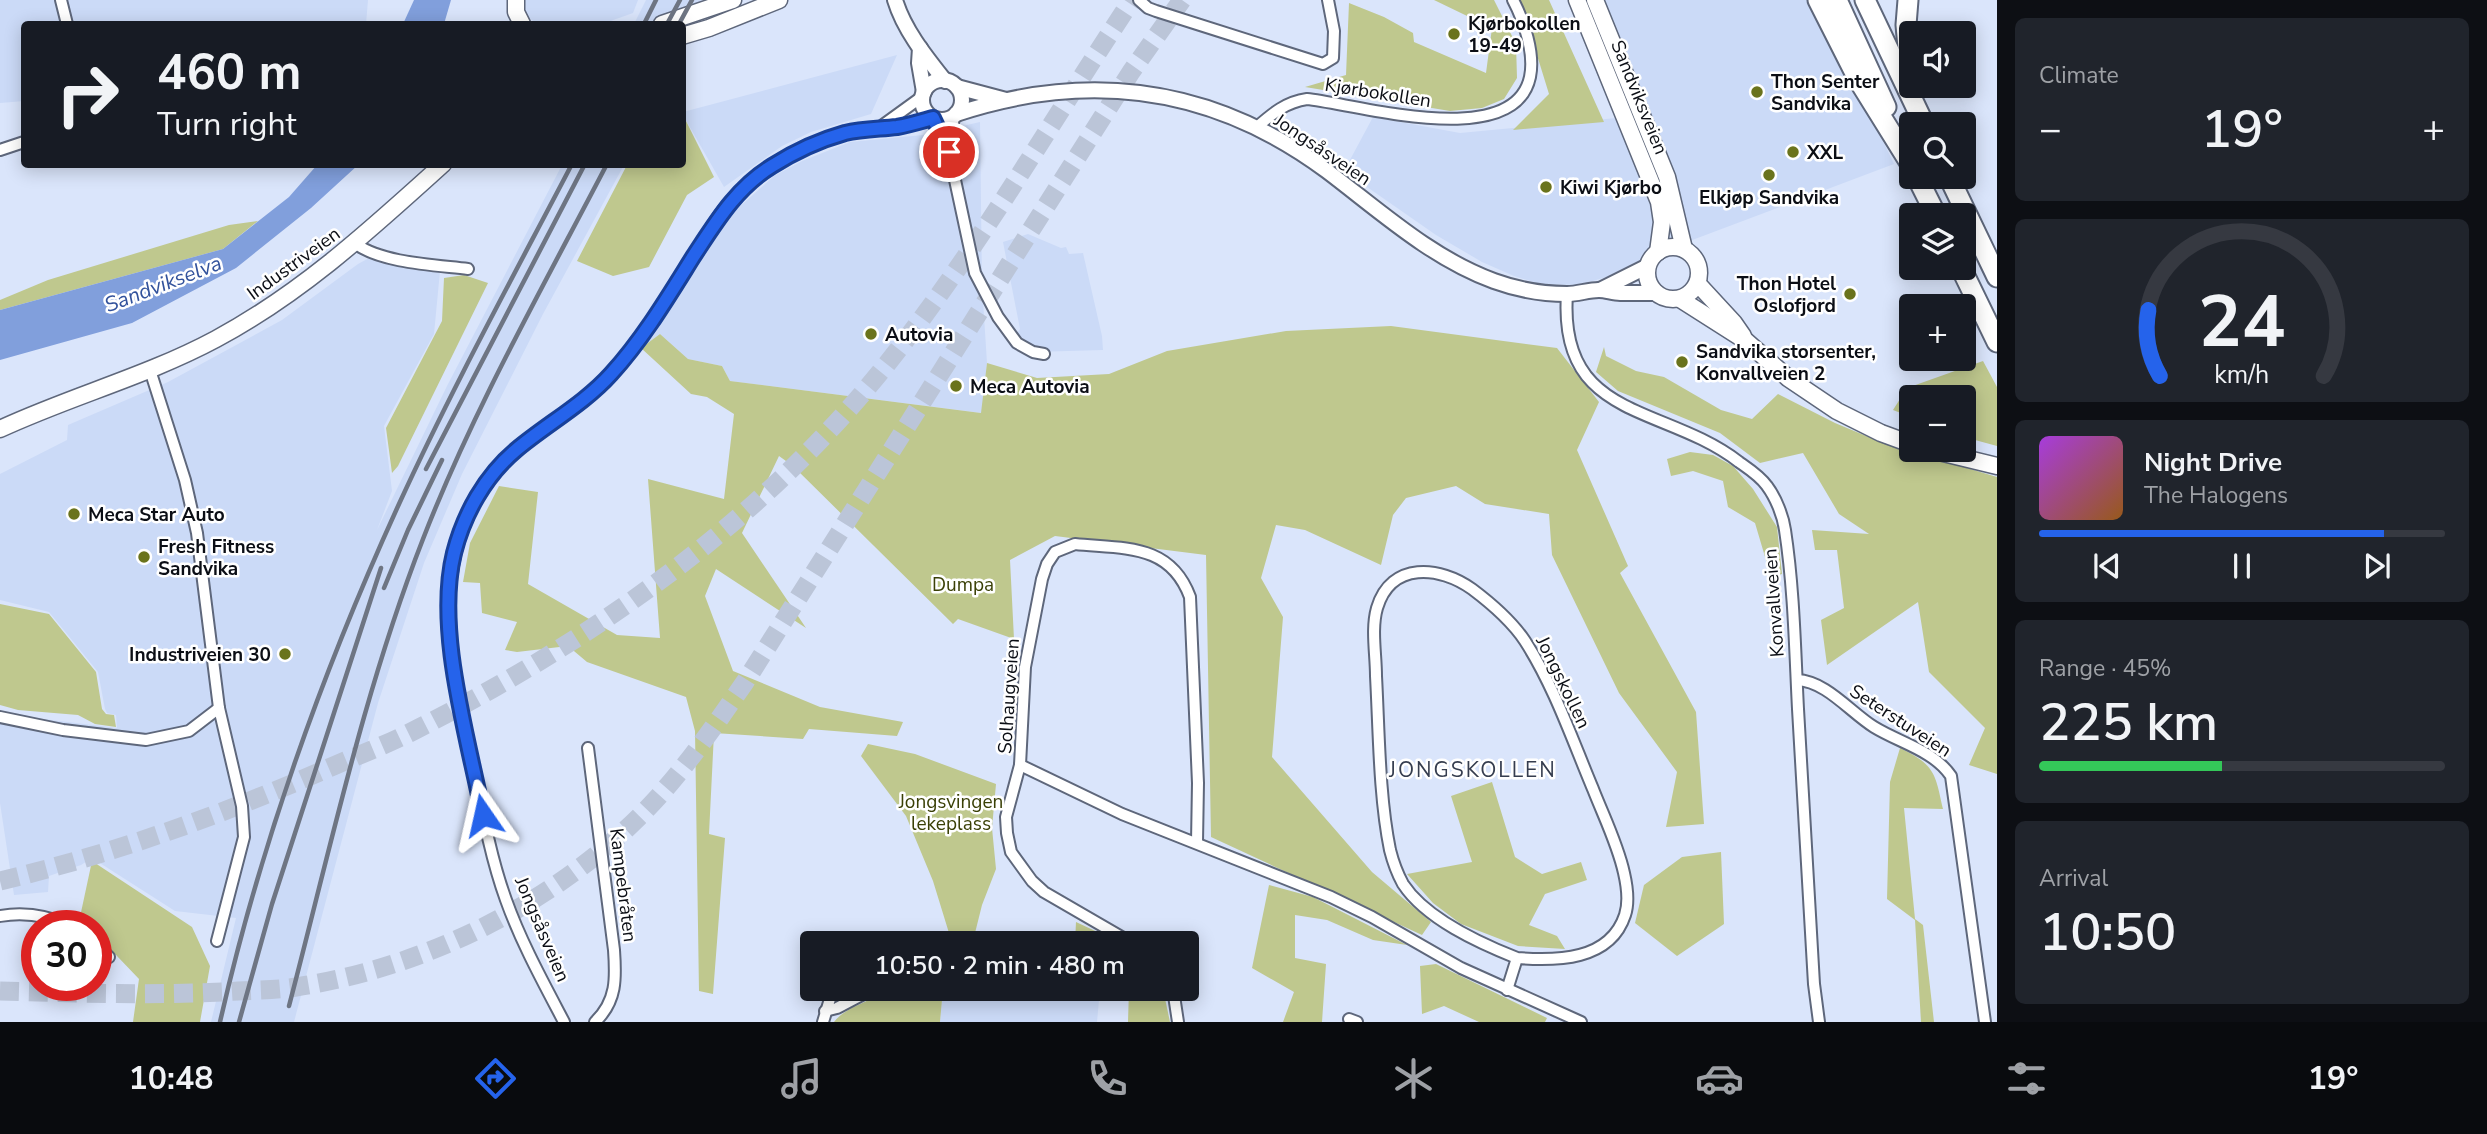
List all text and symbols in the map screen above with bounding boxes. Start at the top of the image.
place label: Kjørbokollen 19-49 [1468,11,1581,59]
map controls [1899,21,1976,462]
button: sound [1899,21,1976,98]
marker: Kjørbokollen 19-49 [1446,26,1462,42]
street label: Sandviksveien [1604,36,1674,158]
text: 460 m [157,39,301,106]
icon: right [42,49,133,140]
text: Climate [2039,60,2119,91]
place label: Thon Senter Sandvika [1771,69,1880,117]
street label: Kjørbokollen [1323,72,1433,114]
marker: Thon Senter Sandvika [1749,84,1765,100]
text: 19° [2201,94,2283,165]
text: Turn right [157,103,297,146]
text: − [2039,104,2062,155]
text: + [2422,104,2445,155]
street label: Jongsåsveien [1268,107,1376,192]
button: search [1899,112,1976,189]
pin [919,122,979,182]
icon: arrive [930,133,968,171]
place label: XXL [1806,140,1844,166]
marker: XXL [1785,144,1801,160]
marker: Elkjøp Sandvika [1761,167,1777,183]
place label: Kiwi Kjørbo [1560,175,1662,201]
marker: Kiwi Kjørbo [1538,179,1554,195]
place label: Elkjøp Sandvika [1699,185,1839,211]
button: layers [1899,203,1976,280]
street label: Industriveien [242,221,345,306]
water label: Sandvikselva [100,249,226,319]
place label: Thon Hotel Oslofjord [1737,271,1836,319]
text: 24 [2198,273,2286,373]
marker: Thon Hotel Oslofjord [1842,286,1858,302]
button: + [1899,294,1976,371]
place label: Autovia [885,322,953,348]
marker: Autovia [863,326,879,342]
place label: Sandvika storsenter, Konvallveien 2 [1696,339,1876,387]
marker: Sandvika storsenter, Konvallveien 2 [1674,354,1690,370]
text: km/h [2214,358,2270,392]
place label: Meca Autovia [970,374,1090,400]
marker: Meca Autovia [948,378,964,394]
button: − [1899,385,1976,462]
text: Night Drive [2144,445,2282,480]
text: The Halogens [2144,480,2288,511]
place label: Meca Star Auto [88,502,225,528]
marker: Meca Star Auto [66,506,82,522]
place label: Fresh Fitness Sandvika [158,534,274,582]
icon: previous [2088,547,2126,585]
icon: pause [2223,547,2261,585]
icon: next [2358,547,2396,585]
street label: Konvallveien [1757,548,1791,658]
marker: Fresh Fitness Sandvika [136,549,152,565]
park label: Dumpa [932,572,994,598]
street label: Jongskollen [1529,631,1597,733]
street label: Solhaugveien [992,638,1026,755]
place label: Industriveien 30 [129,642,271,668]
marker: Industriveien 30 [277,646,293,662]
text: Range · 45% [2039,653,2171,684]
street label: Seterstuveien [1844,678,1956,763]
text: 225 km [2039,687,2218,758]
district label: JONGSKOLLEN [1388,756,1557,784]
position arrow [446,778,520,852]
park label: Jongsvingen lekeplass [898,789,1003,837]
street label: Kampebråten [603,827,643,944]
text: Arrival [2039,863,2108,894]
street label: Jongsåsveien [508,872,576,986]
text: 10:50 [2039,897,2176,968]
speed limit sign: 30 [21,910,112,1001]
text: 10:50 · 2 min · 480 m [874,948,1125,983]
icon: directions [471,1054,520,1103]
icon: music [777,1054,826,1103]
icon: phone [1083,1054,1132,1103]
icon: climate [1389,1054,1438,1103]
icon: car [1695,1054,1744,1103]
icon: filters [2002,1054,2051,1103]
text: 10:48 [129,1057,213,1100]
text: 19° [2308,1057,2358,1100]

